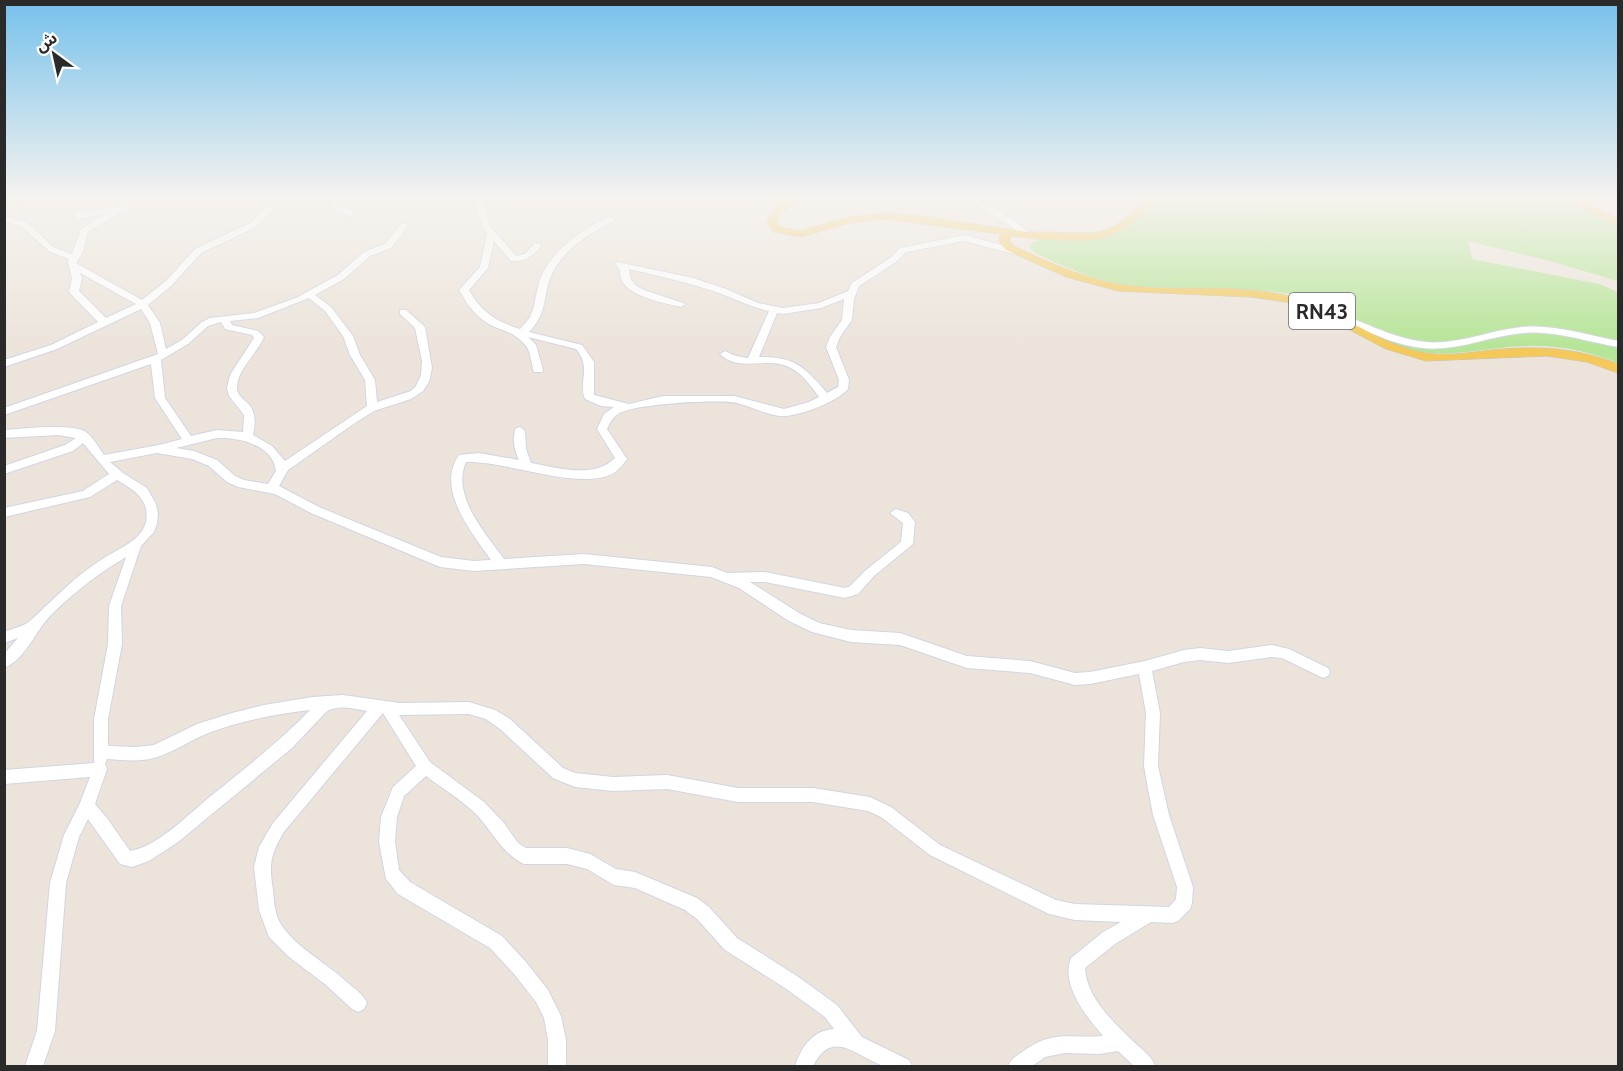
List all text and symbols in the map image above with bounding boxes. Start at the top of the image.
north arrow [24,24,84,84]
text: ش [32,28,61,56]
road number: RN43 [1289,293,1355,329]

